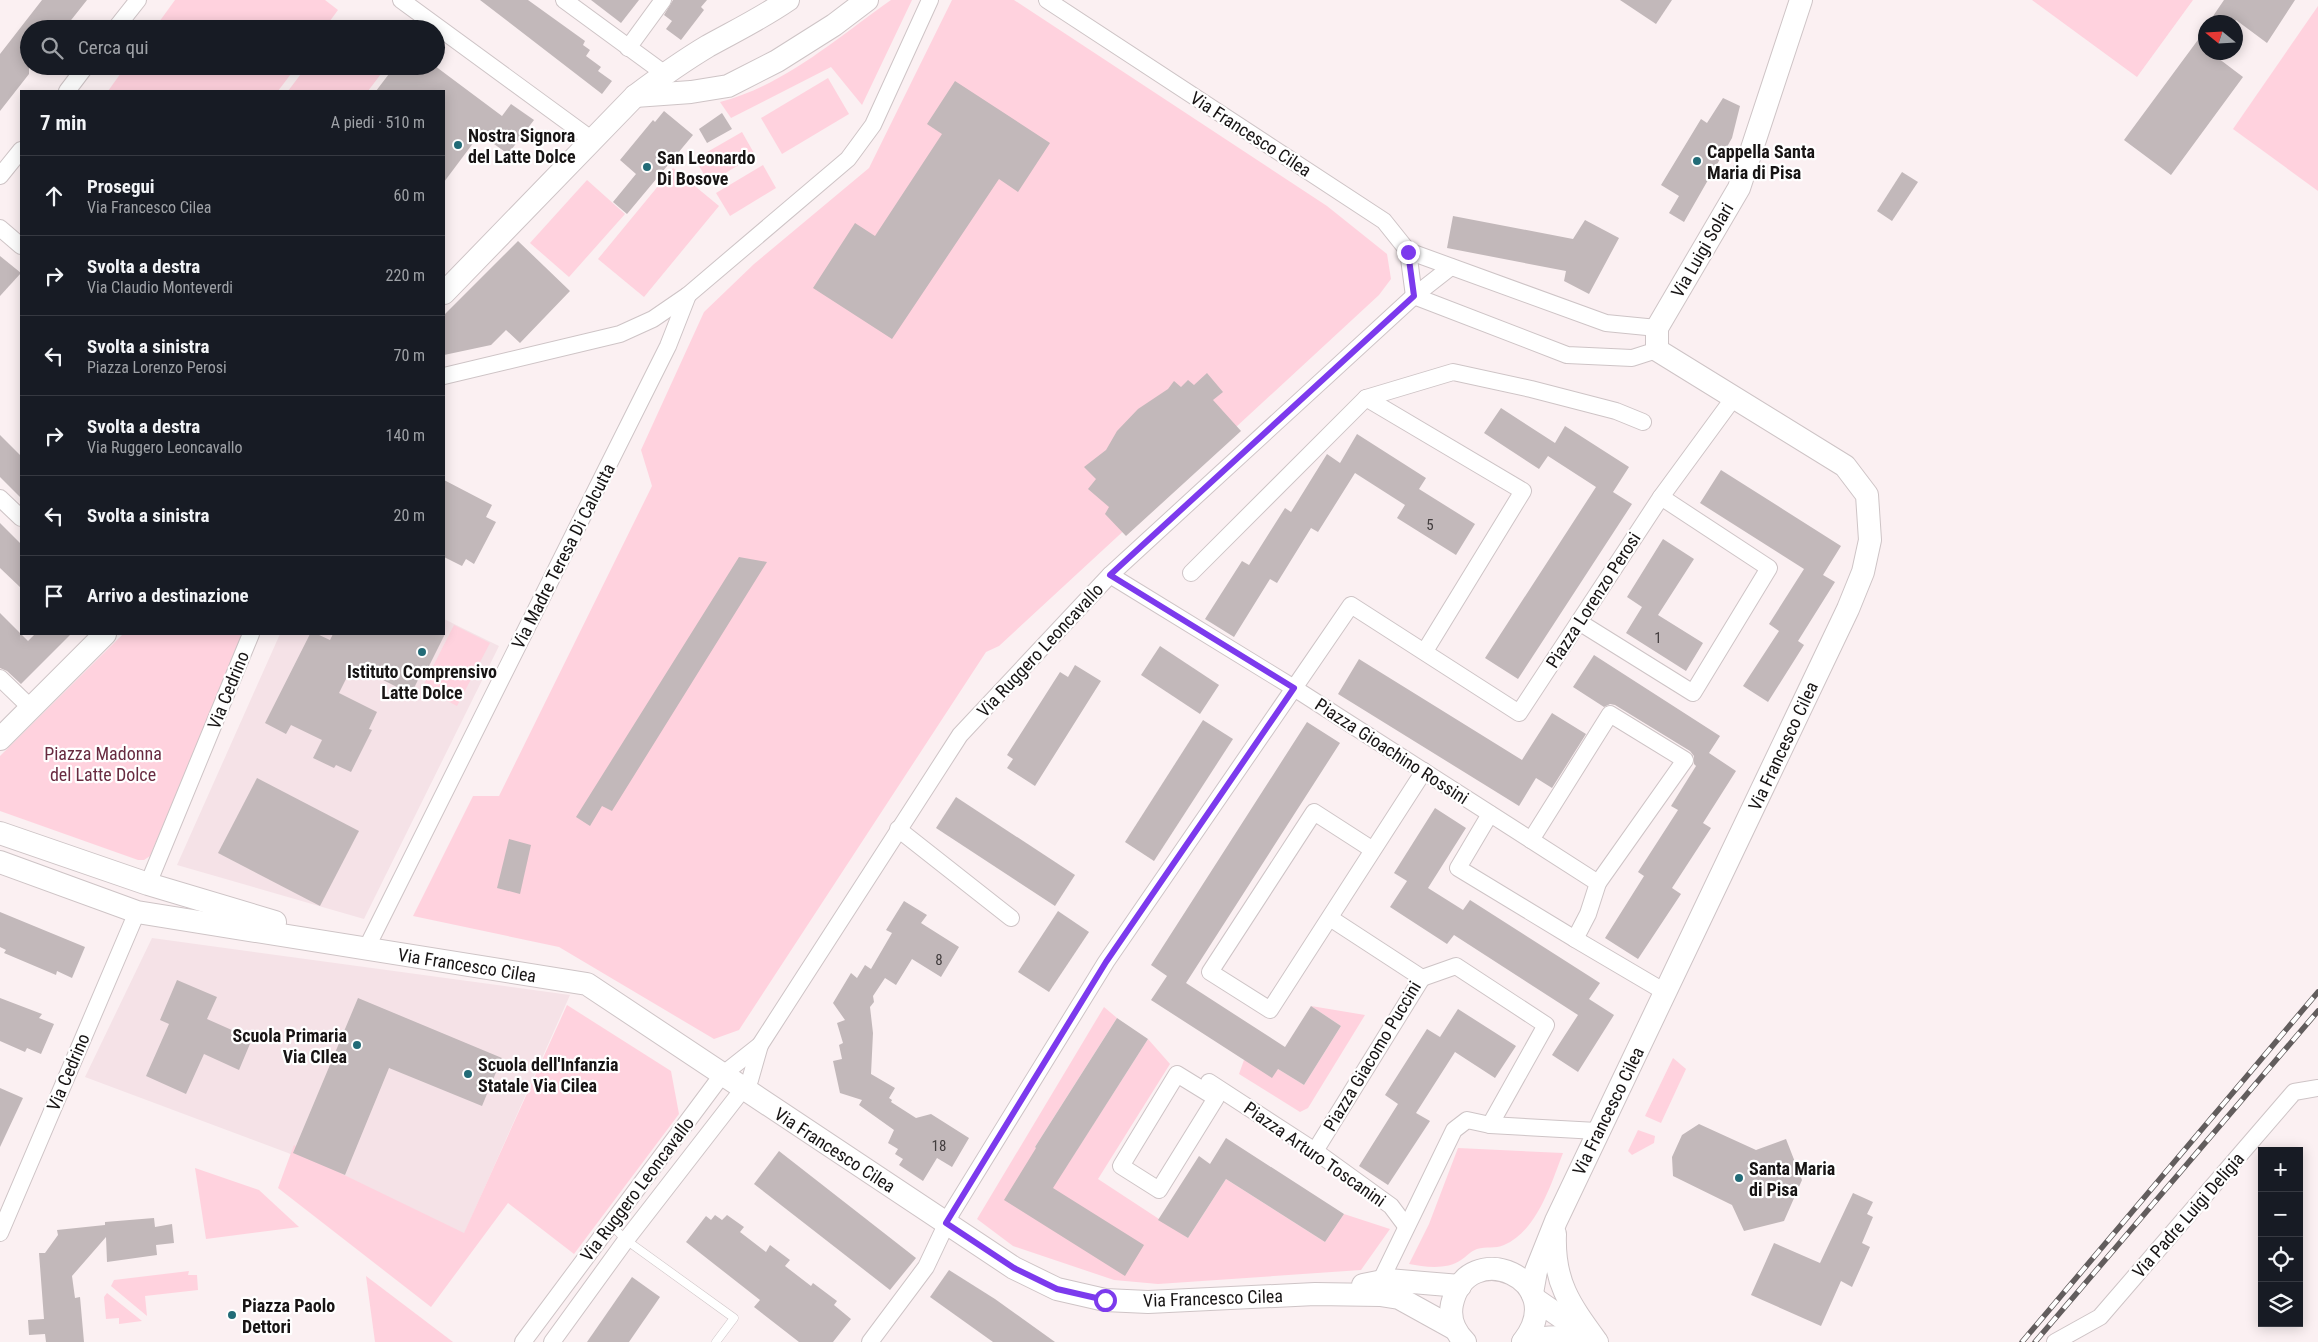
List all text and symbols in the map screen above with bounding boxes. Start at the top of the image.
north arrow [2198,15,2243,60]
search box [20,20,445,75]
icon: search [38,34,66,62]
text: Cerca qui [78,36,149,59]
street label: Via Francesco Cilea [1187,87,1315,181]
text: 7 min [40,111,87,135]
text: A piedi · 510 m [331,113,425,132]
place label: Nostra Signora del Latte Dolce [468,125,576,167]
marker: Nostra Signora del Latte Dolce [452,139,464,151]
place label: Cappella Santa Maria di Pisa [1707,141,1815,183]
place label: San Leonardo Di Bosove [657,147,755,189]
marker: Cappella Santa Maria di Pisa [1691,155,1703,167]
marker: San Leonardo Di Bosove [641,161,653,173]
text: Prosegui [87,175,155,198]
icon: ahead [40,182,68,210]
text: 60 m [393,186,425,205]
text: Via Francesco Cilea [87,198,211,217]
street label: Via Luigi Solari [1666,199,1738,301]
route end [1397,241,1420,264]
text: Svolta a destra [87,255,200,278]
icon: right [40,262,68,290]
text: 220 m [386,266,425,285]
text: Via Claudio Monteverdi [87,278,233,297]
text: Svolta a sinistra [87,335,209,358]
icon: left [40,342,68,370]
text: 70 m [393,346,425,365]
text: Piazza Lorenzo Perosi [87,358,227,377]
text: Svolta a destra [87,415,200,438]
icon: right [40,422,68,450]
text: 140 m [386,426,425,445]
text: Via Ruggero Leoncavallo [87,438,243,457]
street label: Via Madre Teresa Di Calcutta [507,460,619,652]
icon: left [40,502,68,530]
text: Svolta a sinistra [87,504,209,527]
text: 20 m [393,506,425,525]
house number: 5 [1426,516,1434,534]
street label: Piazza Lorenzo Perosi [1541,528,1645,672]
street label: Via Ruggero Leoncavallo [973,579,1107,721]
icon: arrive [40,582,68,610]
text: Arrivo a destinazione [87,584,249,607]
house number: 1 [1654,629,1662,647]
marker: Istituto Comprensivo Latte Dolce [416,646,428,658]
street label: Via Cedrino [203,648,253,732]
place label: Istituto Comprensivo Latte Dolce [347,661,497,703]
street label: Via Francesco Cilea [1744,678,1822,814]
street label: Piazza Gioachino Rossini [1311,694,1473,808]
park label: Piazza Madonna del Latte Dolce [44,743,162,785]
street label: Via Francesco Cilea [396,944,538,986]
house number: 8 [935,951,943,969]
street label: Piazza Giacomo Puccini [1319,977,1425,1135]
place label: Scuola Primaria Via CIlea [233,1025,347,1067]
street label: Via Cedrino [42,1030,94,1114]
marker: Scuola Primaria Via CIlea [351,1039,363,1051]
street label: Via Francesco Cilea [1568,1044,1648,1178]
place label: Scuola dell'Infanzia Statale Via Cilea [478,1054,619,1096]
marker: Scuola dell'Infanzia Statale Via Cilea [462,1068,474,1080]
street label: Piazza Arturo Toscanini [1240,1097,1390,1211]
street label: Via Francesco Cilea [771,1103,899,1197]
street label: Via Ruggero Leoncavallo [576,1113,698,1265]
house number: 18 [932,1137,946,1155]
map controls [2258,1147,2303,1327]
button: + [2258,1147,2303,1192]
street label: Via Padre Luigi Deligia [2128,1148,2248,1282]
place label: Santa Maria di Pisa [1749,1158,1835,1200]
marker: Santa Maria di Pisa [1733,1172,1745,1184]
button: − [2258,1192,2303,1237]
button: locate [2258,1237,2303,1282]
button: layers [2258,1282,2303,1327]
street label: Via Francesco Cilea [1143,1285,1283,1311]
route start [1094,1289,1117,1312]
place label: Piazza Paolo Dettori [242,1295,335,1337]
marker: Piazza Paolo Dettori [226,1309,238,1321]

